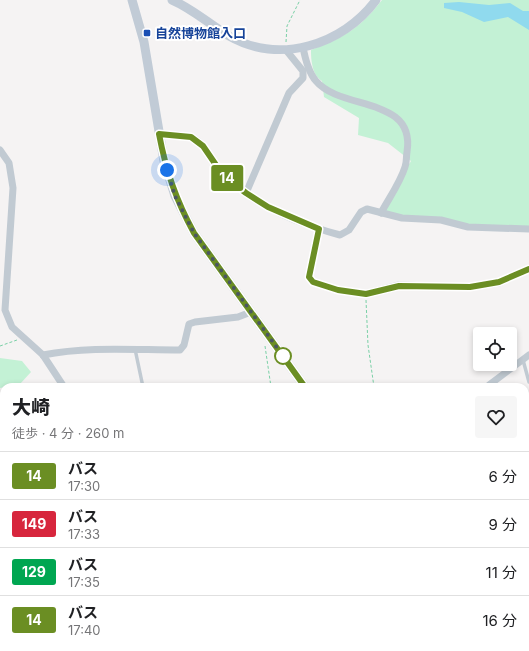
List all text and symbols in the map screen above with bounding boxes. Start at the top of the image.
place label: 自然博物館入口 [155,25,246,41]
marker: 自然博物館入口 [142,28,152,38]
your location [157,160,177,180]
line badge: 14 [209,165,245,191]
text: 14 [219,169,235,186]
map controls [473,327,517,371]
button: locate [473,327,517,371]
unlabelled marker [274,347,292,365]
text: 大崎 [12,396,50,419]
button: heart [475,396,517,438]
text: 徒歩 · 4 分 · 260 m [12,425,124,441]
text: バス [68,459,98,478]
text: 14 [26,467,42,484]
text: 6 分 [488,467,517,486]
text: 17:30 [68,478,100,494]
text: バス [68,507,98,526]
text: 149 [22,515,46,532]
text: 9 分 [488,515,517,534]
text: 17:33 [68,526,100,542]
text: バス [68,555,98,574]
text: 129 [22,563,46,580]
text: 11 分 [486,563,517,582]
text: 17:35 [68,574,100,590]
text: バス [68,603,98,622]
text: 14 [26,611,42,628]
text: 16 分 [482,611,517,630]
text: 17:40 [68,622,101,638]

